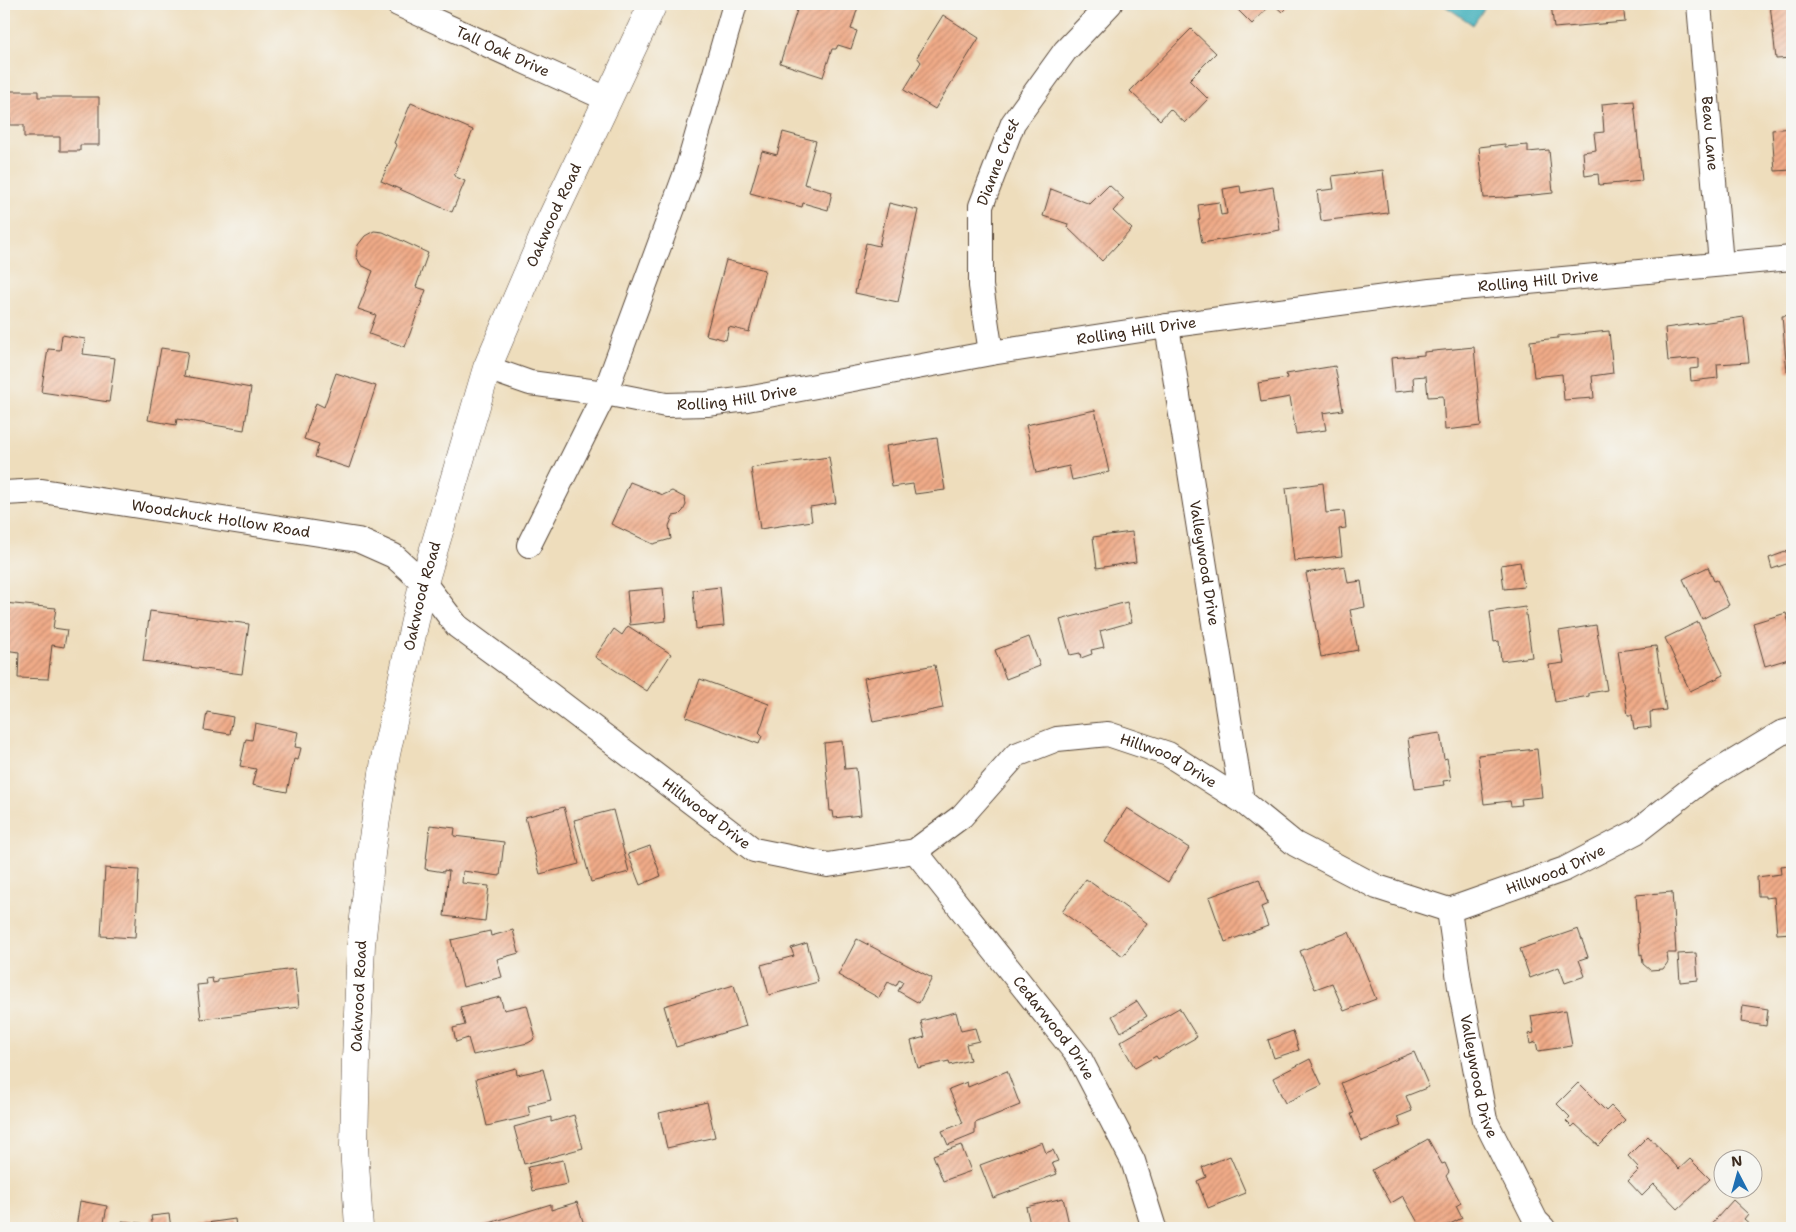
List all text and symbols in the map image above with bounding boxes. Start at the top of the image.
street label: Tall Oak Drive [452,21,553,82]
street label: Beau Lane [1697,95,1723,172]
street label: Dianne Crest [972,114,1024,209]
street label: Oakwood Road [522,160,586,270]
street label: Rolling Hill Drive [1477,266,1599,297]
street label: Rolling Hill Drive [1075,312,1198,350]
street label: Rolling Hill Drive [677,380,799,415]
street label: Woodchuck Hollow Road [130,495,312,543]
street label: Valleywood Drive [1185,499,1224,627]
street label: Oakwood Road [399,539,446,652]
street label: Hillwood Drive [1117,729,1221,793]
street label: Hillwood Drive [658,774,755,854]
street label: Hillwood Drive [1503,840,1609,899]
street label: Oakwood Road [346,939,371,1053]
street label: Cedarwood Drive [1008,972,1099,1083]
street label: Valleywood Drive [1455,1013,1503,1142]
north arrow [1714,1150,1764,1200]
text: N [1730,1152,1743,1171]

